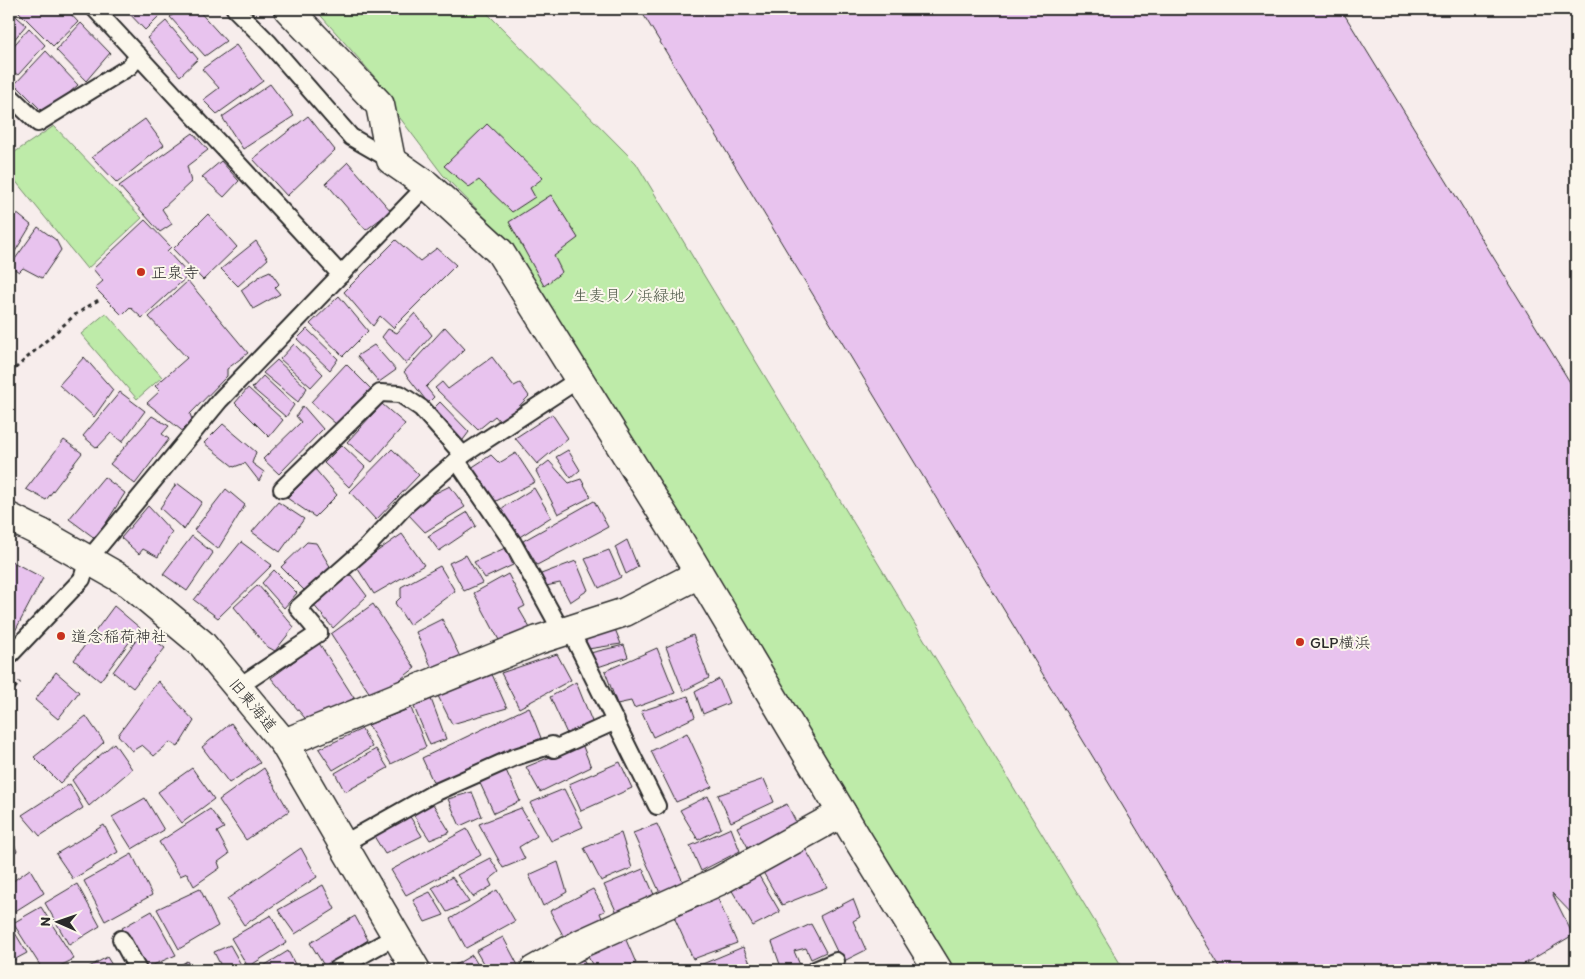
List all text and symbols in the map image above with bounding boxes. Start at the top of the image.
place label: 正泉寺 [151,263,199,282]
marker: 正泉寺 [135,266,147,278]
park label: 生麦貝ノ浜緑地 [573,286,685,305]
place label: 道念稲荷神社 [71,627,167,646]
marker: 道念稲荷神社 [55,630,67,642]
place label: GLP横浜 [1310,633,1370,652]
marker: GLP横浜 [1294,636,1306,648]
street label: 旧東海道 [225,674,281,736]
north arrow [32,896,82,946]
text: N [37,917,54,927]

